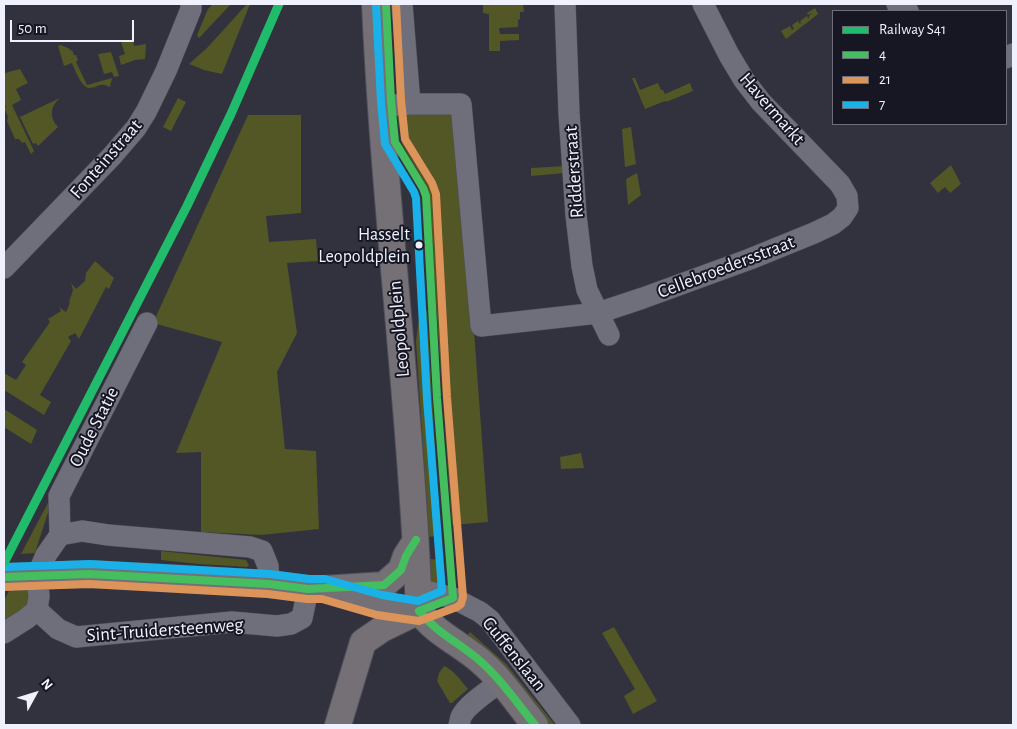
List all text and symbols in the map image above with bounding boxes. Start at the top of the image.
scale bar [12,10,136,42]
legend [832,10,1007,125]
text: 50 m [18,21,47,36]
text: Railway S41 [879,22,946,37]
text: 4 [879,47,886,62]
street label: Havermarkt [734,68,810,150]
text: 21 [879,72,891,87]
text: 7 [879,97,885,112]
street label: Fonteinstraat [65,114,147,204]
street label: Ridderstraat [559,125,589,219]
place label: Hasselt Leopoldplein [318,224,410,266]
street label: Cellebroedersstraat [654,230,798,304]
marker: Hasselt Leopoldplein [414,240,424,250]
street label: Leopoldplein [383,280,415,378]
street label: Oude Statie [64,383,124,471]
street label: Guffenslaan [477,612,551,696]
street label: Sint-Truidersteenweg [86,613,244,647]
north arrow [10,669,60,719]
text: N [38,676,55,693]

